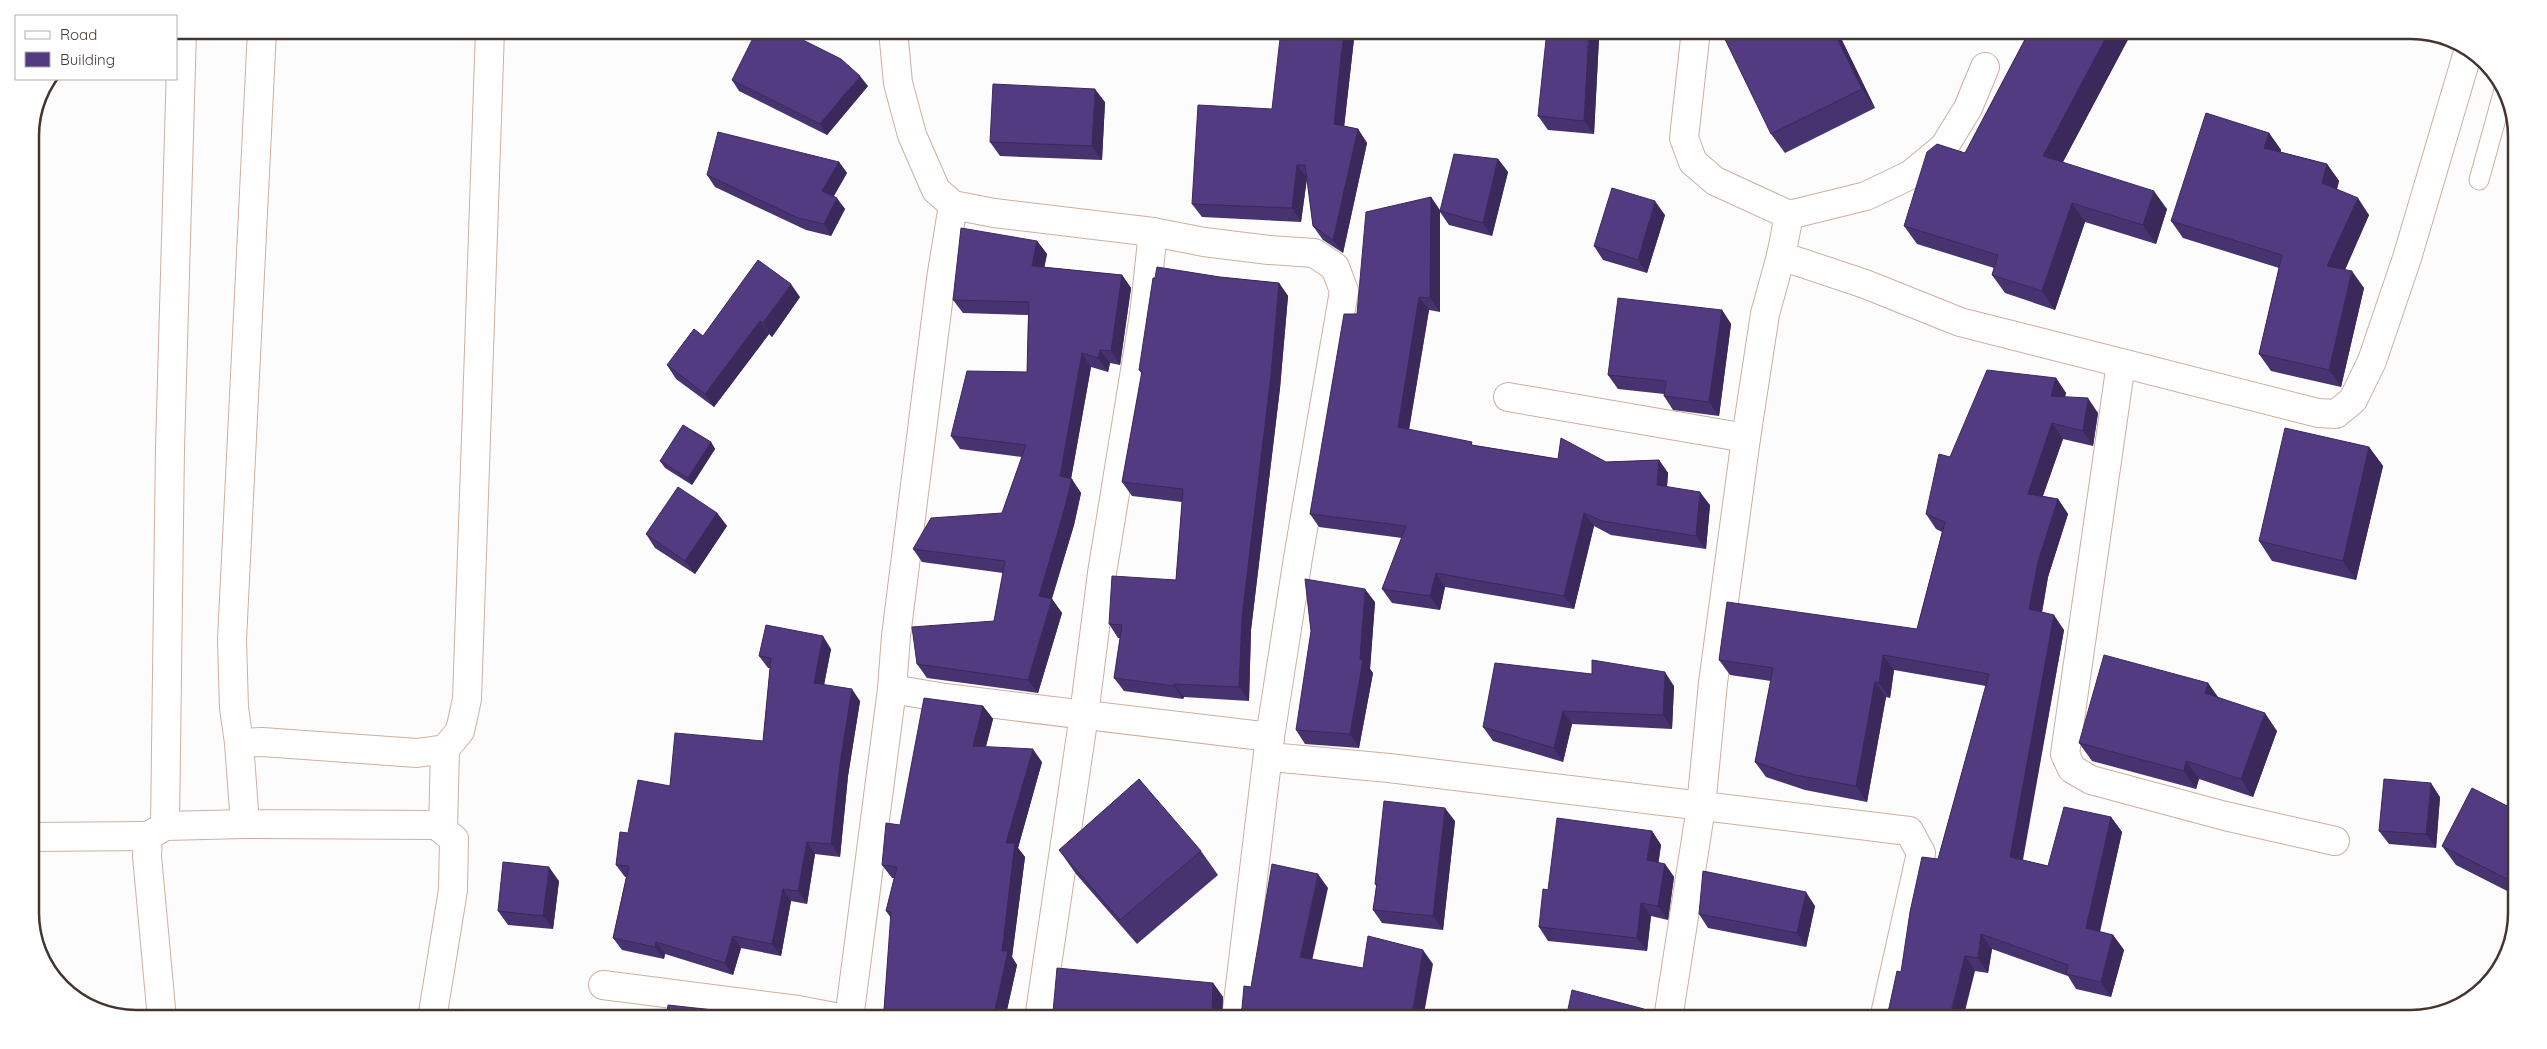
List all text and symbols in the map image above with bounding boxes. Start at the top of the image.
legend [15,15,178,80]
text: Road [60,25,97,44]
text: Building [60,50,115,69]

